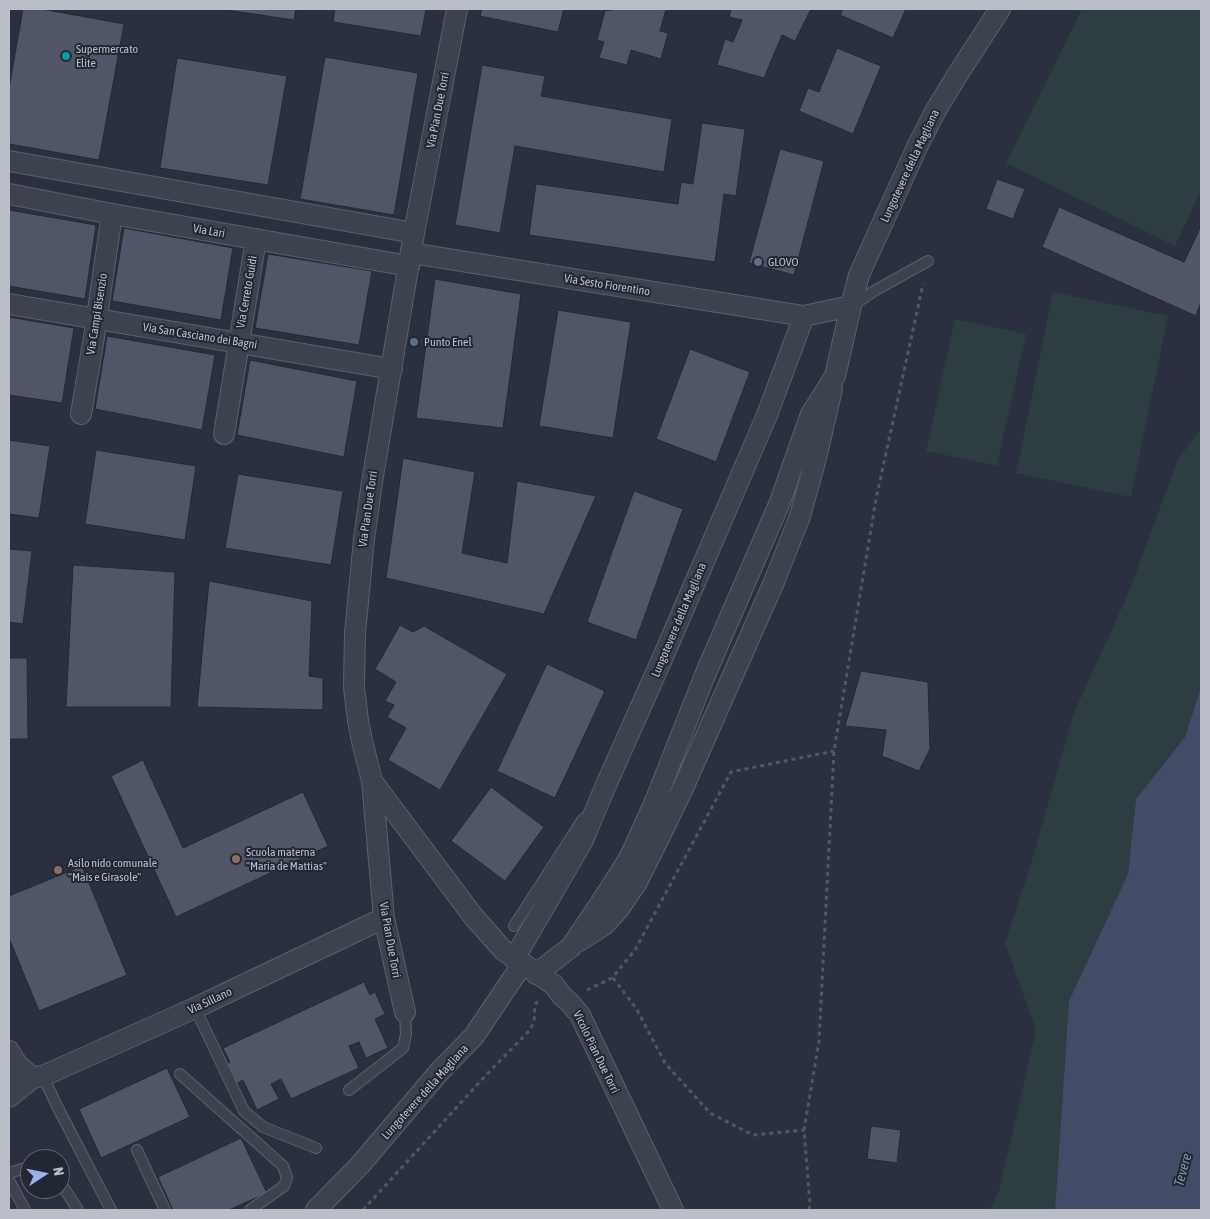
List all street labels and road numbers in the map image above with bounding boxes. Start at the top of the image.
street label: Via Pian Due Torri [424,71,452,149]
street label: Lungotevere della Magliana [878,107,942,225]
street label: Via Lari [192,221,226,241]
street label: Via Cerreto Guidi [234,255,260,329]
street label: Via Sesto Fiorentino [563,271,651,299]
street label: Via Campi Bisenzio [83,272,111,356]
street label: Via San Casciano dei Bagni [142,320,258,352]
street label: Via Pian Due Torri [356,470,380,548]
street label: Lungotevere della Magliana [648,561,710,679]
street label: Via Pian Due Torri [376,901,404,979]
street label: Via Sillano [186,985,234,1017]
street label: Vicolo Pian Due Torri [570,1008,622,1096]
street label: Lungotevere della Magliana [379,1042,471,1142]

